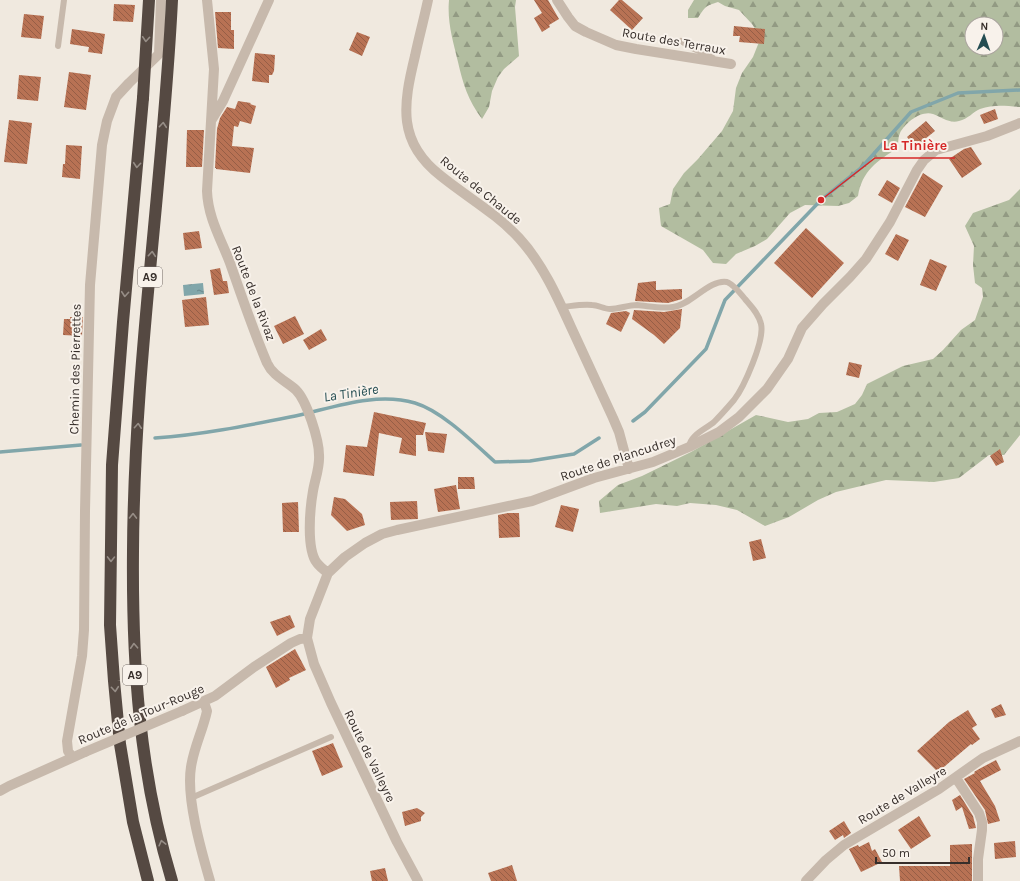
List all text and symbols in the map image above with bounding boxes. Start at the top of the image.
north arrow [964,16,1004,56]
text: N [980,20,989,33]
street label: Route des Terraux [621,24,727,58]
one-way arrow [142,36,151,42]
one-way arrow [159,122,168,128]
callout: La Tinière [875,132,955,158]
text: La Tinière [883,137,947,154]
street label: Route de Chaude [437,153,525,228]
one-way arrow [133,161,142,168]
street label: Route de la Rivaz [229,243,279,343]
one-way arrow [147,251,156,257]
road number: A9 [138,267,162,287]
one-way arrow [121,291,130,297]
street label: Chemin des Pierrettes [66,303,84,435]
water label: La Tinière [322,380,380,406]
one-way arrow [133,423,142,429]
street label: Route de Plancudrey [558,432,678,484]
one-way arrow [129,513,137,519]
one-way arrow [106,556,115,562]
one-way arrow [129,643,138,649]
road number: A9 [123,665,147,685]
street label: Route de la Tour-Rouge [76,680,207,747]
one-way arrow [110,686,119,692]
street label: Route de Valleyre [341,708,399,805]
street label: Route de Valleyre [855,763,949,827]
scale bar [876,839,969,865]
one-way arrow [158,840,167,847]
text: 50 m [882,846,910,860]

